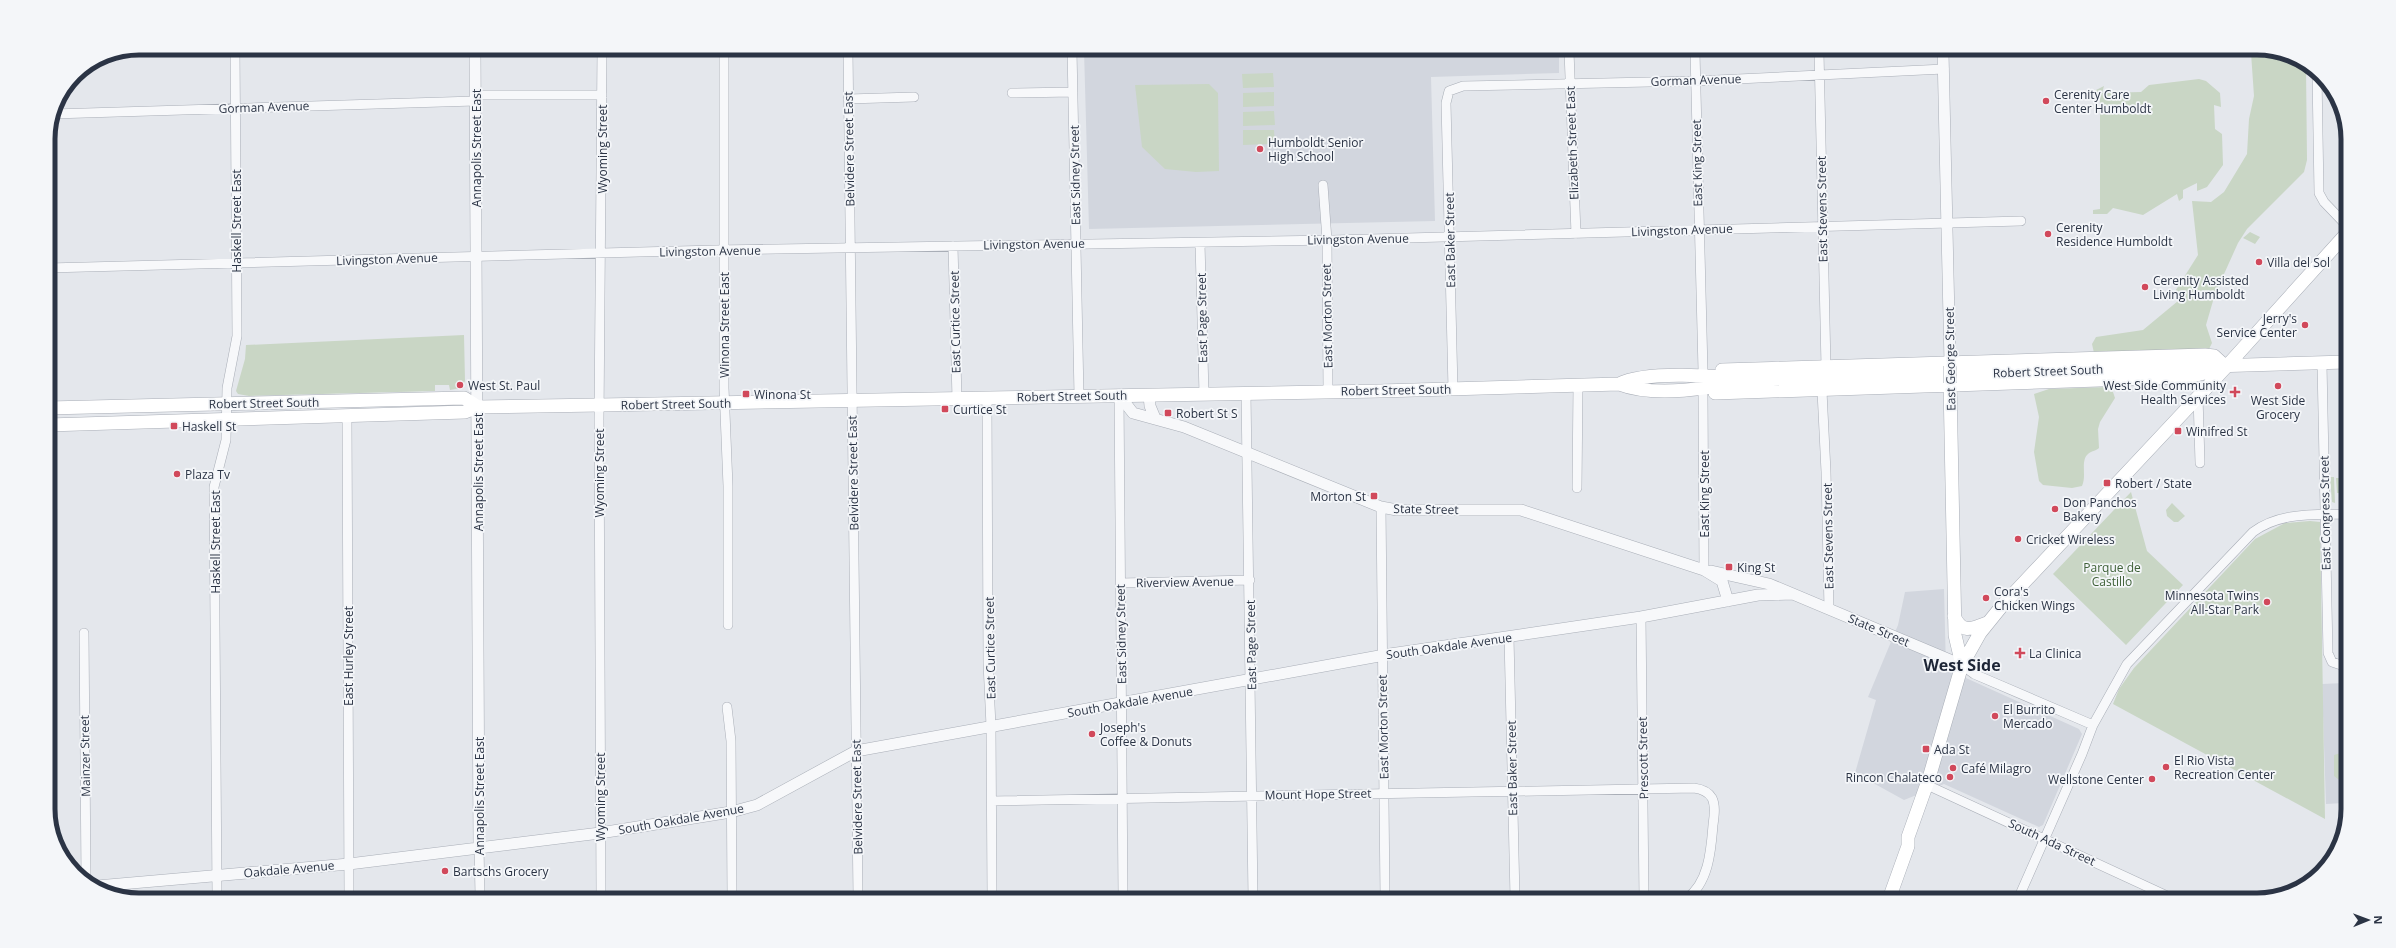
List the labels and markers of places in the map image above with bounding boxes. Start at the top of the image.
place label: Cerenity Care Center Humboldt [2054,86,2151,117]
marker: Cerenity Care Center Humboldt [2041,96,2051,106]
place label: Humboldt Senior High School [1268,134,1364,165]
marker: Humboldt Senior High School [1255,144,1265,154]
place label: Cerenity Residence Humboldt [2056,219,2172,250]
marker: Cerenity Residence Humboldt [2043,229,2053,239]
place label: Villa del Sol [2267,254,2330,271]
marker: Villa del Sol [2254,257,2264,267]
place label: Cerenity Assisted Living Humboldt [2153,272,2249,303]
marker: Cerenity Assisted Living Humboldt [2140,282,2150,292]
place label: Jerry's Service Center [2217,310,2297,341]
marker: Jerry's Service Center [2300,320,2310,330]
place label: West St. Paul [468,377,540,394]
place label: West Side Community Health Services [2103,377,2227,408]
marker: West St. Paul [455,380,465,390]
marker: West Side Grocery [2273,381,2283,391]
place label: Winona St [754,386,811,403]
marker: West Side Community Health Services [2229,386,2241,398]
marker: Winona St [741,389,751,399]
place label: West Side Grocery [2251,392,2306,423]
place label: Curtice St [953,401,1007,418]
marker: Curtice St [940,404,950,414]
place label: Robert St S [1176,405,1238,422]
marker: Robert St S [1163,408,1173,418]
place label: Haskell St [182,418,236,435]
marker: Haskell St [169,421,179,431]
place label: Winifred St [2186,423,2248,440]
marker: Winifred St [2173,426,2183,436]
place label: Plaza Tv [185,466,230,483]
marker: Plaza Tv [172,469,182,479]
place label: Robert / State [2115,475,2192,492]
marker: Robert / State [2102,478,2112,488]
place label: Morton St [1310,488,1366,505]
marker: Morton St [1369,491,1379,501]
place label: Don Panchos Bakery [2063,494,2137,525]
marker: Don Panchos Bakery [2050,504,2060,514]
place label: Cricket Wireless [2026,531,2115,548]
marker: Cricket Wireless [2013,534,2023,544]
place label: King St [1737,559,1775,576]
marker: King St [1724,562,1734,572]
place label: Cora's Chicken Wings [1994,583,2075,614]
place label: Minnesota Twins All-Star Park [2165,587,2260,618]
marker: Cora's Chicken Wings [1981,593,1991,603]
marker: Minnesota Twins All-Star Park [2262,597,2272,607]
place label: La Clinica [2029,645,2081,662]
marker: La Clinica [2014,647,2026,659]
place label: El Burrito Mercado [2003,701,2055,732]
marker: El Burrito Mercado [1990,711,2000,721]
place label: Joseph's Coffee & Donuts [1099,719,1192,750]
marker: Joseph's Coffee & Donuts [1087,729,1097,739]
place label: Ada St [1934,741,1970,758]
marker: Ada St [1921,744,1931,754]
place label: El Rio Vista Recreation Center [2174,752,2275,783]
place label: Café Milagro [1961,760,2031,777]
marker: El Rio Vista Recreation Center [2161,762,2171,772]
marker: Café Milagro [1948,763,1958,773]
place label: Rincon Chalateco [1845,769,1942,786]
place label: Wellstone Center [2048,771,2144,788]
marker: Rincon Chalateco [1945,772,1955,782]
marker: Wellstone Center [2147,774,2157,784]
place label: Bartschs Grocery [453,863,550,880]
marker: Bartschs Grocery [440,866,450,876]

